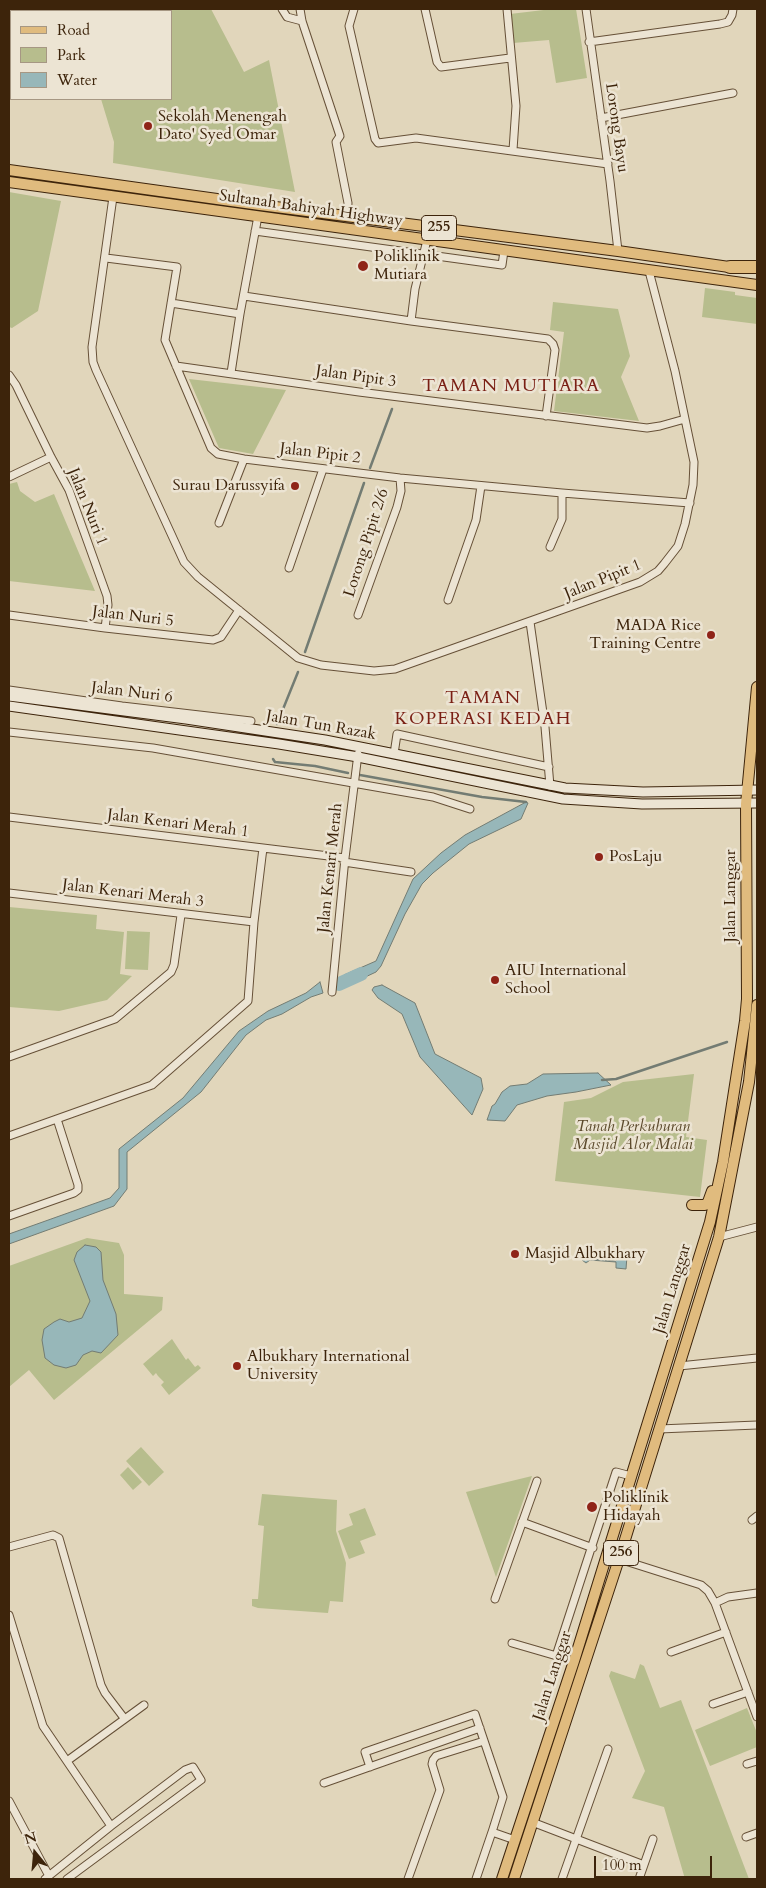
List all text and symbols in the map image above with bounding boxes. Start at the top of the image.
legend [10,10,172,100]
text: Road [57,20,90,40]
text: Park [57,45,86,65]
text: Water [57,70,97,90]
street label: Lorong Bayu [600,82,632,174]
place label: Sekolah Menengah Dato' Syed Omar [158,107,287,145]
marker: Sekolah Menengah Dato' Syed Omar [142,120,154,132]
street label: Sultanah Bahiyah Highway [218,187,404,231]
road number: 255 [422,216,456,240]
place label: Poliklinik Mutiara [374,247,440,285]
marker: Poliklinik Mutiara [356,259,370,273]
street label: Jalan Pipit 3 [314,362,398,392]
district label: TAMAN MUTIARA [420,376,602,398]
street label: Jalan Pipit 2 [279,440,361,468]
street label: Jalan Nuri 1 [63,465,111,549]
place label: Surau Darussyifa [172,476,285,496]
marker: Surau Darussyifa [289,480,301,492]
street label: Lorong Pipit 2/6 [340,486,394,600]
street label: Jalan Pipit 1 [562,556,644,604]
street label: Jalan Nuri 5 [91,602,175,632]
place label: MADA Rice Training Centre [589,616,701,654]
marker: MADA Rice Training Centre [705,629,717,641]
street label: Jalan Nuri 6 [90,678,174,708]
district label: TAMAN KOPERASI KEDAH [393,688,573,731]
street label: Jalan Tun Razak [265,707,377,745]
street label: Jalan Kenari Merah [315,802,347,934]
street label: Jalan Kenari Merah 1 [106,806,250,842]
place label: PosLaju [609,847,662,867]
street label: Jalan Langgar [721,849,741,943]
marker: PosLaju [593,851,605,863]
street label: Jalan Kenari Merah 3 [61,876,205,912]
place label: AIU International School [505,961,626,999]
marker: AIU International School [489,974,501,986]
park label: Tanah Perkuburan Masjid Alor Malai [573,1117,693,1155]
street label: Jalan Langgar [650,1242,696,1336]
place label: Masjid Albukhary [525,1244,646,1264]
marker: Masjid Albukhary [509,1248,521,1260]
place label: Albukhary International University [247,1347,410,1385]
marker: Albukhary International University [231,1360,243,1372]
place label: Poliklinik Hidayah [603,1488,669,1526]
marker: Poliklinik Hidayah [585,1500,599,1514]
road number: 256 [604,1540,638,1566]
street label: Jalan Langgar [529,1629,577,1723]
text: N [22,1827,39,1849]
north arrow [10,1828,60,1878]
scale bar [596,1846,714,1878]
text: 100 m [602,1855,642,1875]

